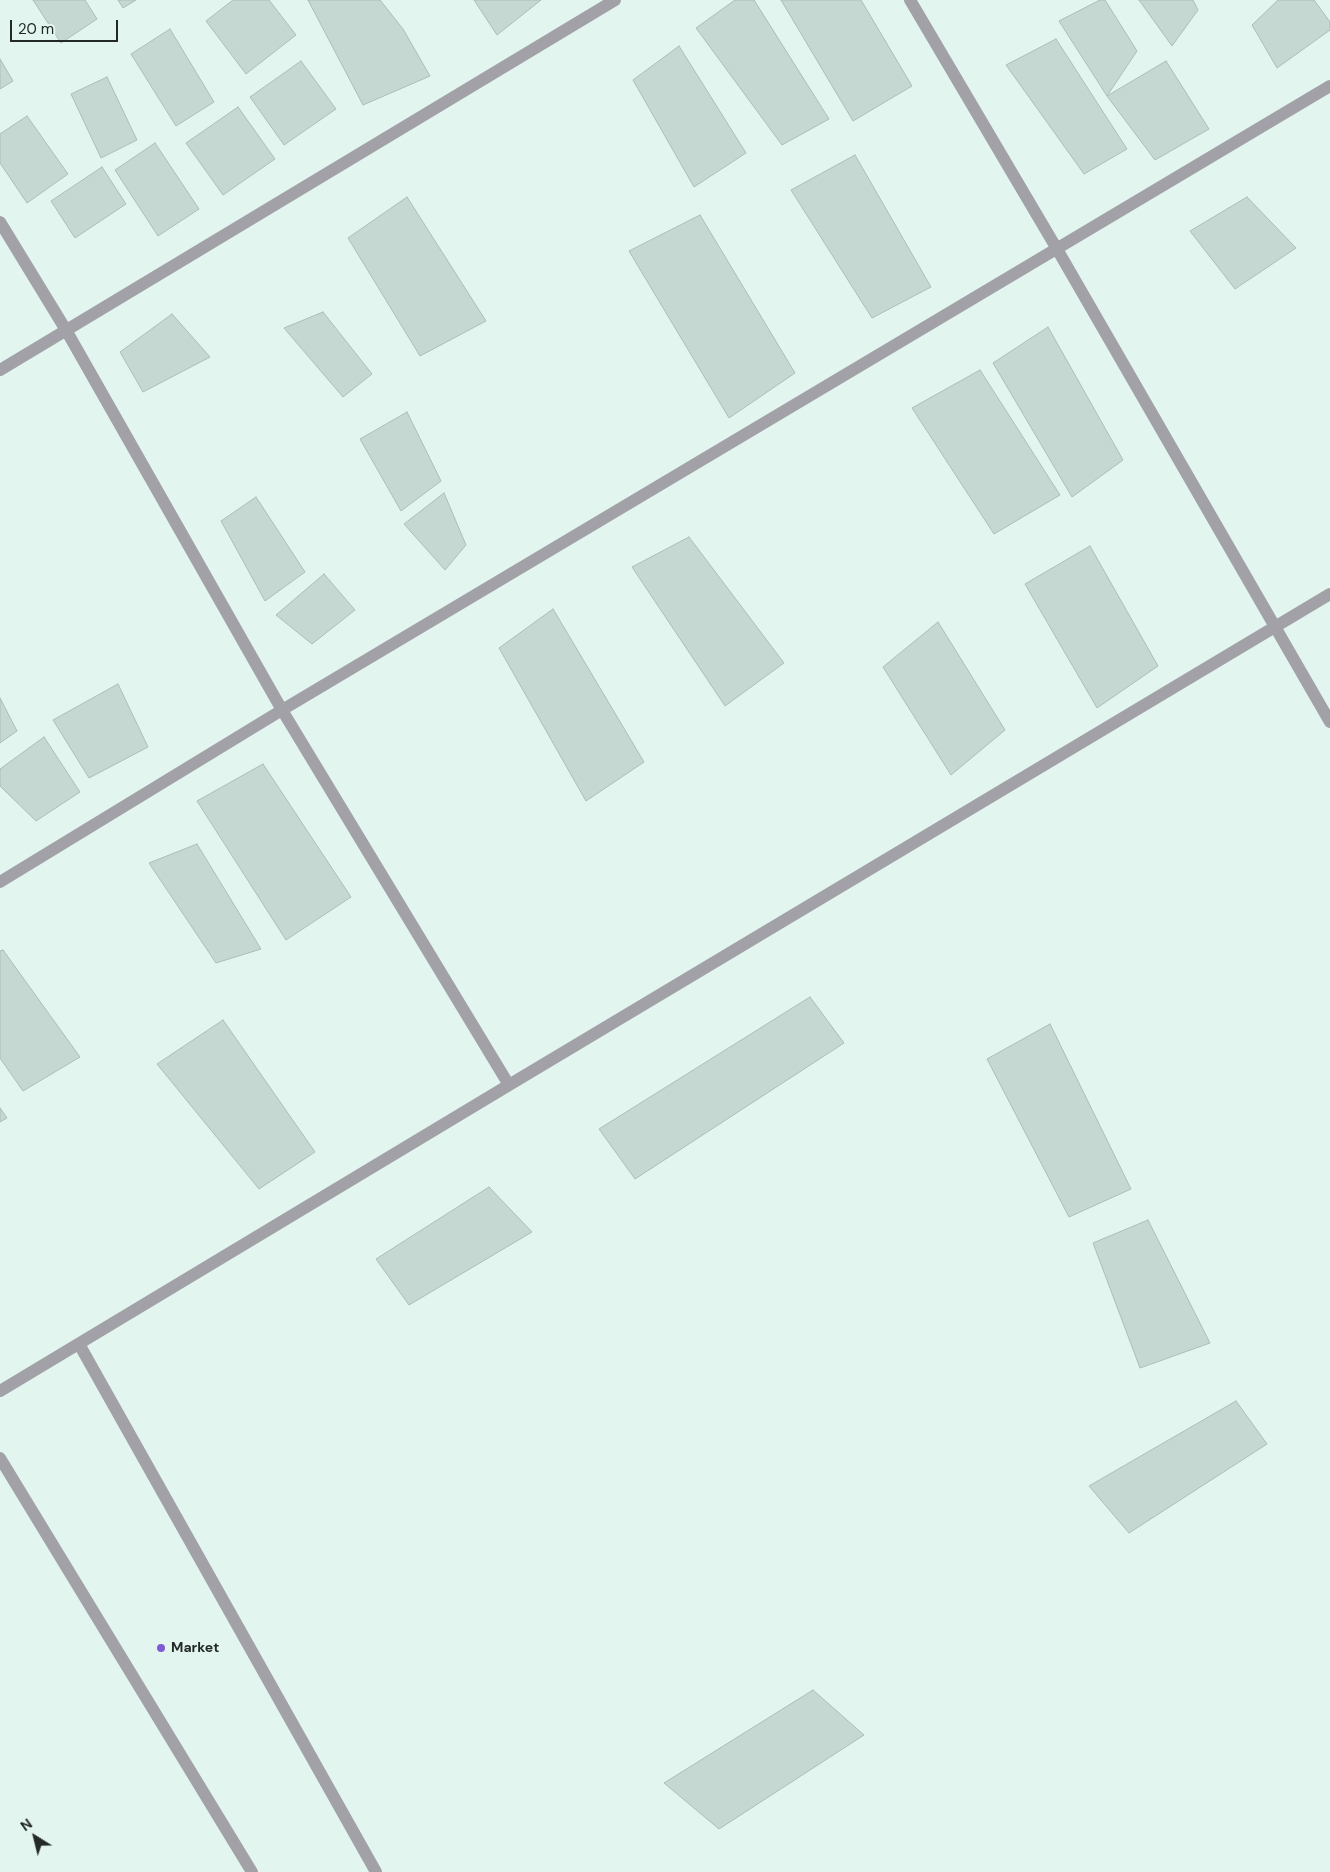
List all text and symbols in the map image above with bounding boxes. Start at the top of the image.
scale bar [12,10,120,42]
text: 20 m [18,19,54,39]
place label: Market [171,1640,219,1656]
marker: Market [155,1642,167,1654]
north arrow [10,1812,60,1862]
text: N [17,1815,36,1835]

